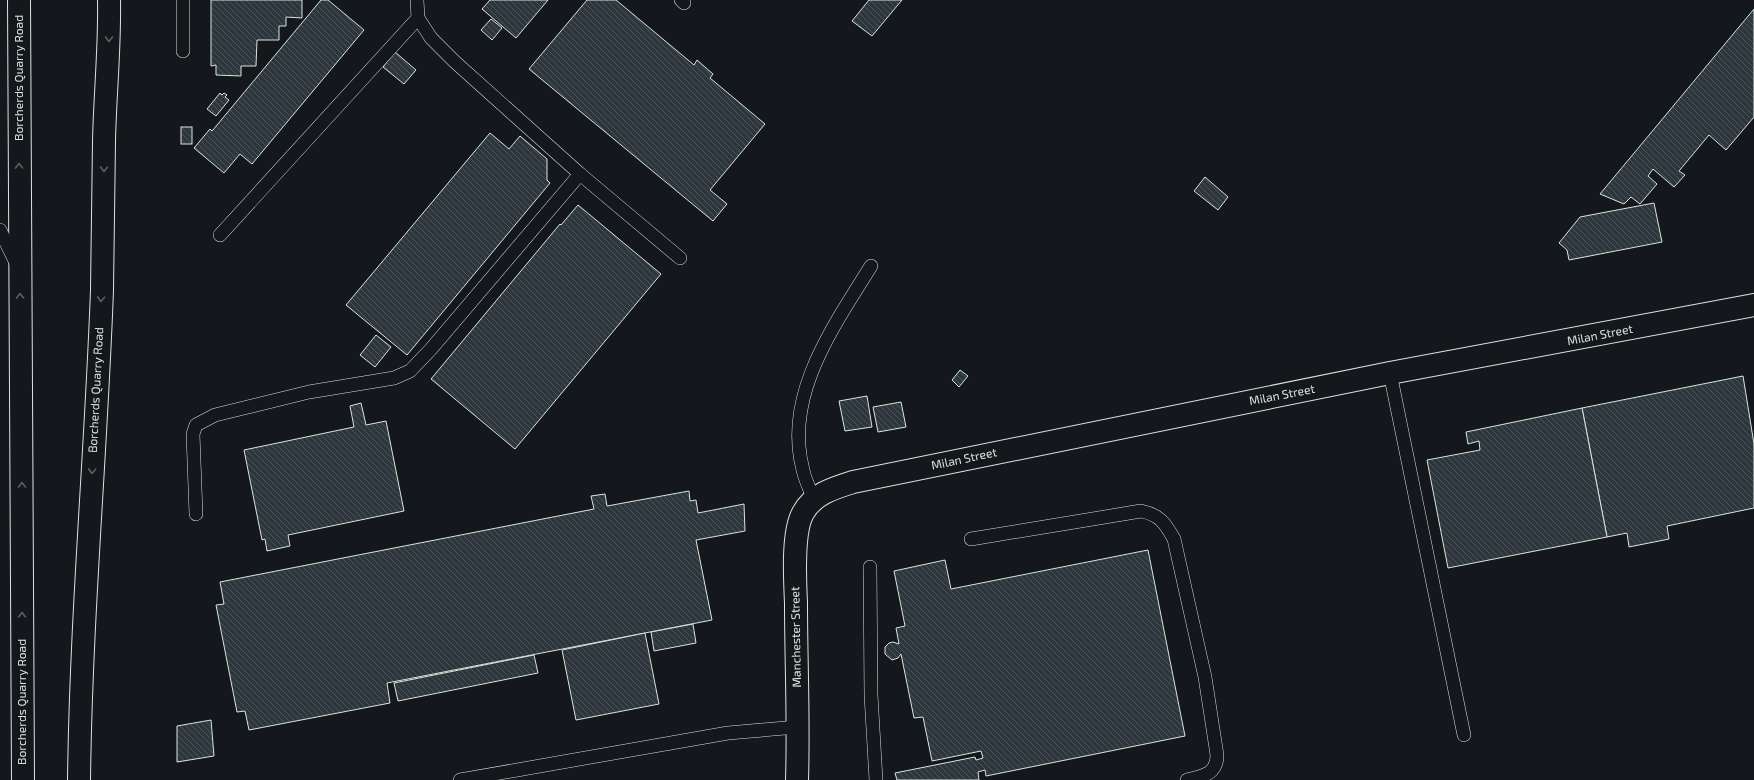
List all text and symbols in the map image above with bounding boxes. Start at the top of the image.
street label: Borcherds Quarry Road [11,15,26,141]
one-way arrow [105,36,114,42]
one-way arrow [15,163,23,169]
one-way arrow [100,166,108,172]
one-way arrow [16,293,24,299]
one-way arrow [97,296,106,302]
street label: Milan Street [1566,321,1634,347]
street label: Borcherds Quarry Road [85,327,106,453]
street label: Milan Street [1248,381,1316,407]
street label: Milan Street [930,444,998,472]
one-way arrow [87,468,96,474]
one-way arrow [18,482,26,488]
street label: Manchester Street [787,586,803,688]
one-way arrow [18,612,26,618]
street label: Borcherds Quarry Road [14,639,29,765]

